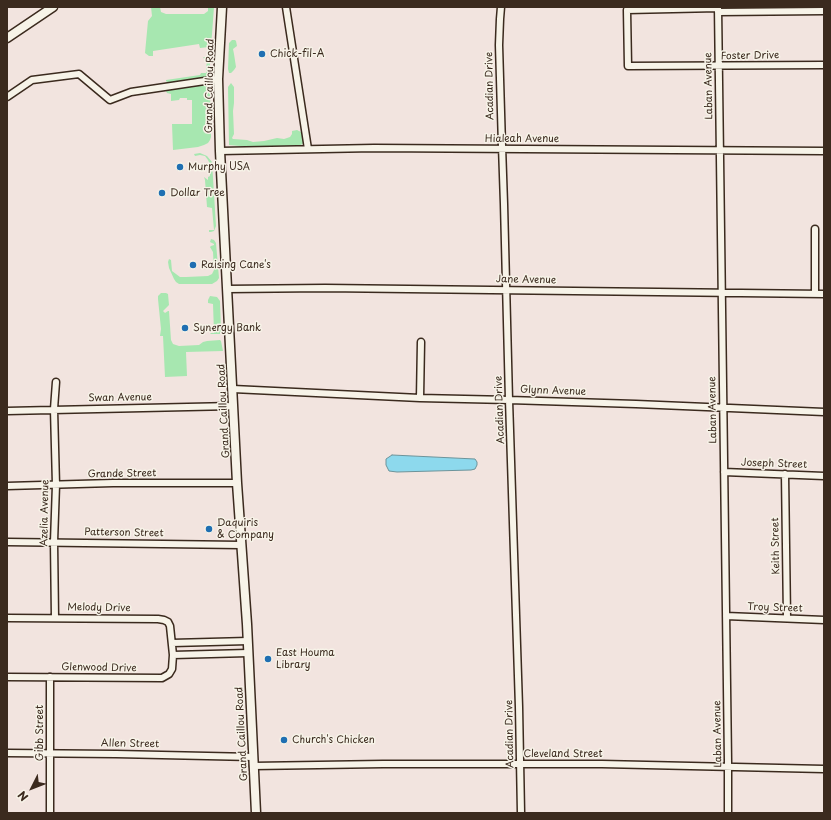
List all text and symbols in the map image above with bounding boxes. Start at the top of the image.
street label: Grand Caillou Road [203,39,217,133]
place label: Chick-fil-A [270,48,324,60]
marker: Chick-fil-A [257,49,267,59]
street label: Foster Drive [721,49,779,63]
street label: Acadian Drive [483,52,497,120]
street label: Laban Avenue [702,52,716,120]
street label: Hialeah Avenue [485,133,559,145]
place label: Murphy USA [188,161,250,173]
marker: Murphy USA [175,162,185,172]
place label: Dollar Tree [170,187,225,199]
marker: Dollar Tree [157,188,167,198]
place label: Raising Cane's [201,259,271,271]
marker: Raising Cane's [188,260,198,270]
street label: Jane Avenue [496,273,556,287]
place label: Synergy Bank [193,322,261,334]
marker: Synergy Bank [180,323,190,333]
street label: Grand Caillou Road [216,363,232,459]
street label: Acadian Drive [493,376,507,444]
street label: Laban Avenue [706,376,720,444]
street label: Glynn Avenue [520,384,586,398]
street label: Swan Avenue [88,391,152,405]
street label: Joseph Street [741,457,807,471]
street label: Grande Street [88,467,156,481]
street label: Azelia Avenue [38,479,52,547]
place label: Daquiris & Company [217,517,274,540]
street label: Keith Street [770,517,782,575]
marker: Daquiris & Company [204,524,214,534]
street label: Patterson Street [84,526,164,540]
street label: Melody Drive [67,601,131,615]
street label: Troy Street [747,601,803,615]
place label: East Houma Library [276,647,335,670]
marker: East Houma Library [263,654,273,664]
street label: Glenwood Drive [61,661,137,675]
street label: Grand Caillou Road [234,686,250,782]
street label: Acadian Drive [503,700,517,768]
street label: Laban Avenue [711,700,725,768]
street label: Gibb Street [34,705,46,761]
place label: Church's Chicken [292,734,375,746]
marker: Church's Chicken [279,735,289,745]
street label: Allen Street [101,737,159,751]
street label: Cleveland Street [523,748,603,760]
north arrow [12,768,52,808]
text: N [13,787,32,805]

